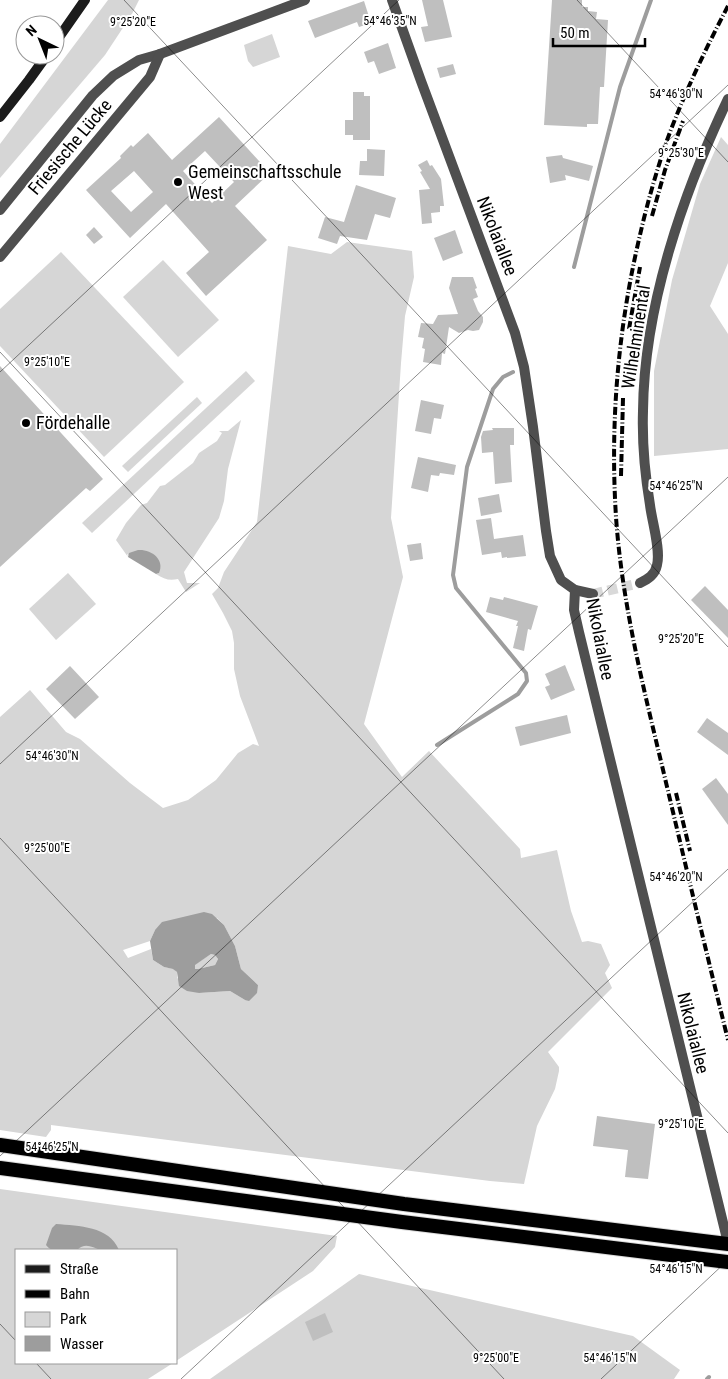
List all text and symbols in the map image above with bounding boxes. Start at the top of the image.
text: 54°46'35"N [363,14,417,28]
north arrow [15,15,65,65]
text: 9°25'20"E [110,15,156,29]
scale bar [553,15,646,47]
text: N [23,22,40,39]
text: 50 m [560,24,590,42]
text: 54°46'30"N [649,87,703,101]
street label: Friesische Lücke [24,95,116,199]
text: 9°25'30"E [658,146,704,160]
place label: Gemeinschaftsschule West [188,161,341,203]
marker: Gemeinschaftsschule West [172,176,184,188]
street label: Nikolaiallee [473,193,522,278]
street label: Wilhelminental [617,283,654,390]
text: 9°25'10"E [24,355,70,369]
place label: Fördehalle [36,412,110,433]
marker: Fördehalle [20,417,32,429]
text: 54°46'25"N [649,479,703,493]
street label: Nikolaiallee [582,596,619,682]
text: 9°25'20"E [658,632,704,646]
text: 54°46'30"N [25,749,79,763]
text: 9°25'00"E [24,841,70,855]
text: 54°46'20"N [649,870,703,884]
street label: Nikolaiallee [673,990,714,1076]
text: 9°25'10"E [658,1117,704,1131]
text: 54°46'25"N [25,1140,79,1154]
legend [15,1249,178,1364]
text: Straße [60,1260,99,1278]
text: 54°46'15"N [649,1262,703,1276]
text: Bahn [60,1285,90,1303]
text: Park [60,1310,87,1328]
text: Wasser [60,1335,104,1353]
text: 9°25'00"E [473,1351,519,1365]
text: 54°46'15"N [583,1351,637,1365]

